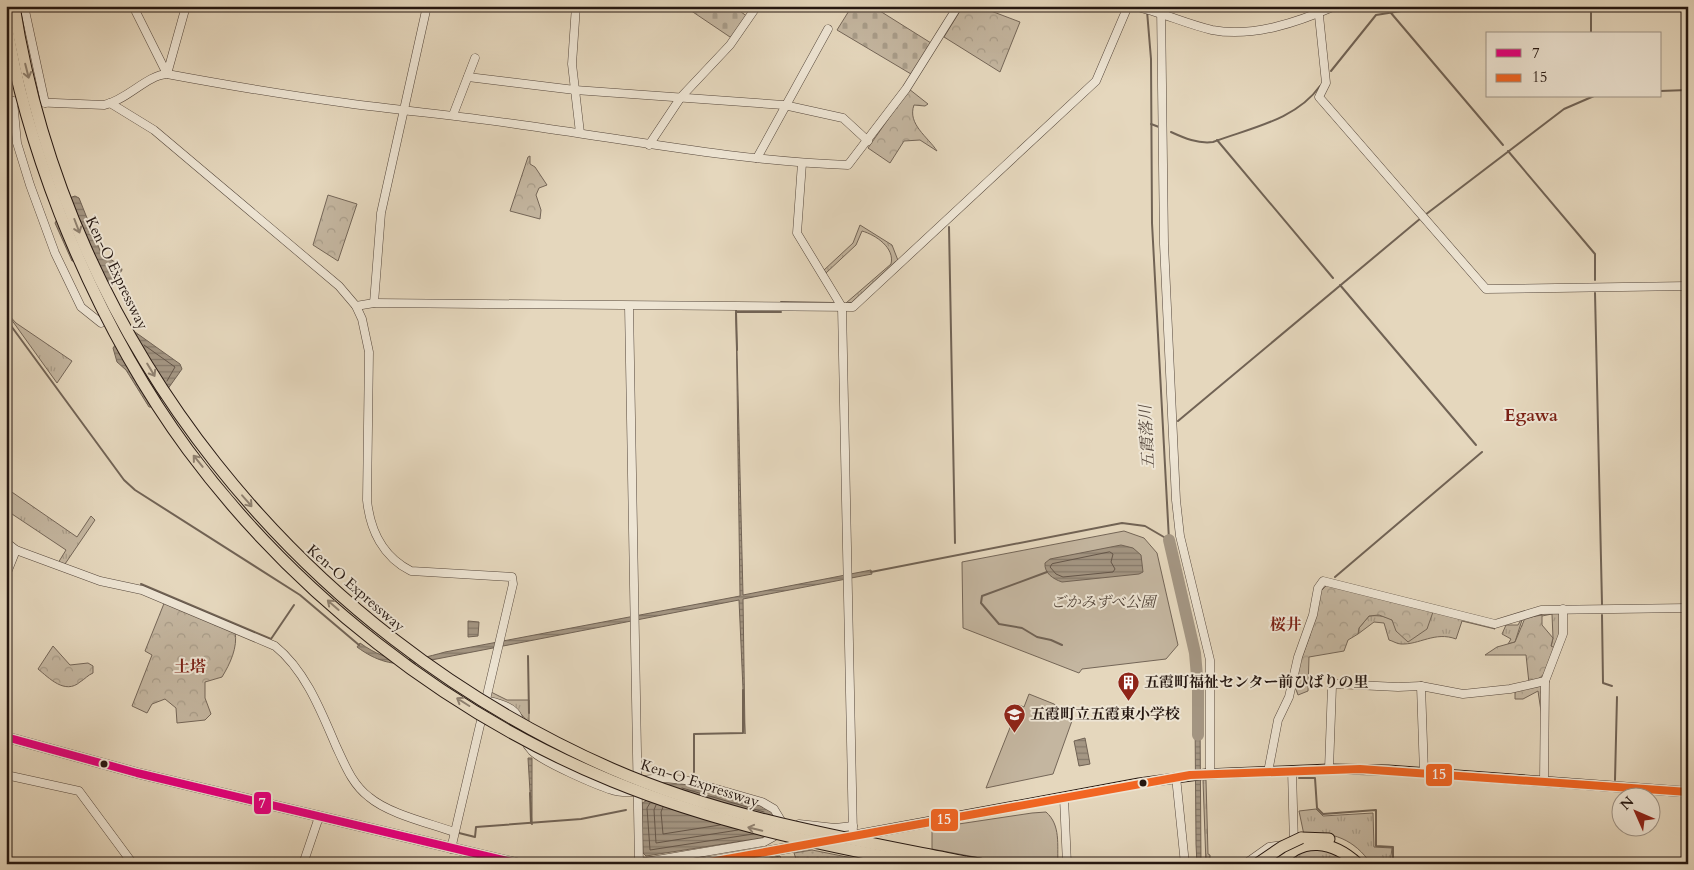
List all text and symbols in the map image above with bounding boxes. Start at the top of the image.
legend [1486,32,1662,98]
text: 7 [1532,43,1540,63]
one-way arrow [23,63,33,79]
text: 15 [1532,67,1547,87]
street label: Ken-O Expressway [81,213,153,333]
one-way arrow [73,218,82,233]
one-way arrow [146,363,156,377]
water label: 五霞落川 [1134,402,1160,469]
district label: Egawa [1504,403,1558,428]
one-way arrow [192,455,203,468]
one-way arrow [241,495,252,508]
street label: Ken-O Expressway [303,540,409,636]
park label: ごかみずべ公園 [1051,592,1158,612]
one-way arrow [326,599,339,611]
district label: 桜井 [1270,614,1302,636]
district label: 土塔 [174,656,206,678]
building icon: 五霞町福祉センター前ひばりの里 [1116,670,1140,701]
place label: 五霞町福祉センター前ひばりの里 [1144,672,1368,692]
one-way arrow [456,697,470,707]
school or university icon: 五霞町立五霞東小学校 [1002,702,1026,733]
place label: 五霞町立五霞東小学校 [1030,704,1180,724]
street label: Ken-O Expressway [638,754,762,812]
unlabelled marker [99,759,109,769]
line badge: 15 [1425,763,1453,787]
text: 15 [1432,765,1446,784]
unlabelled marker [1138,778,1148,788]
north arrow [1612,788,1662,838]
line badge: 7 [253,791,272,815]
text: N [1616,792,1638,814]
text: 7 [258,794,266,813]
line badge: 15 [930,808,959,832]
text: 15 [937,810,951,829]
one-way arrow [748,824,764,833]

